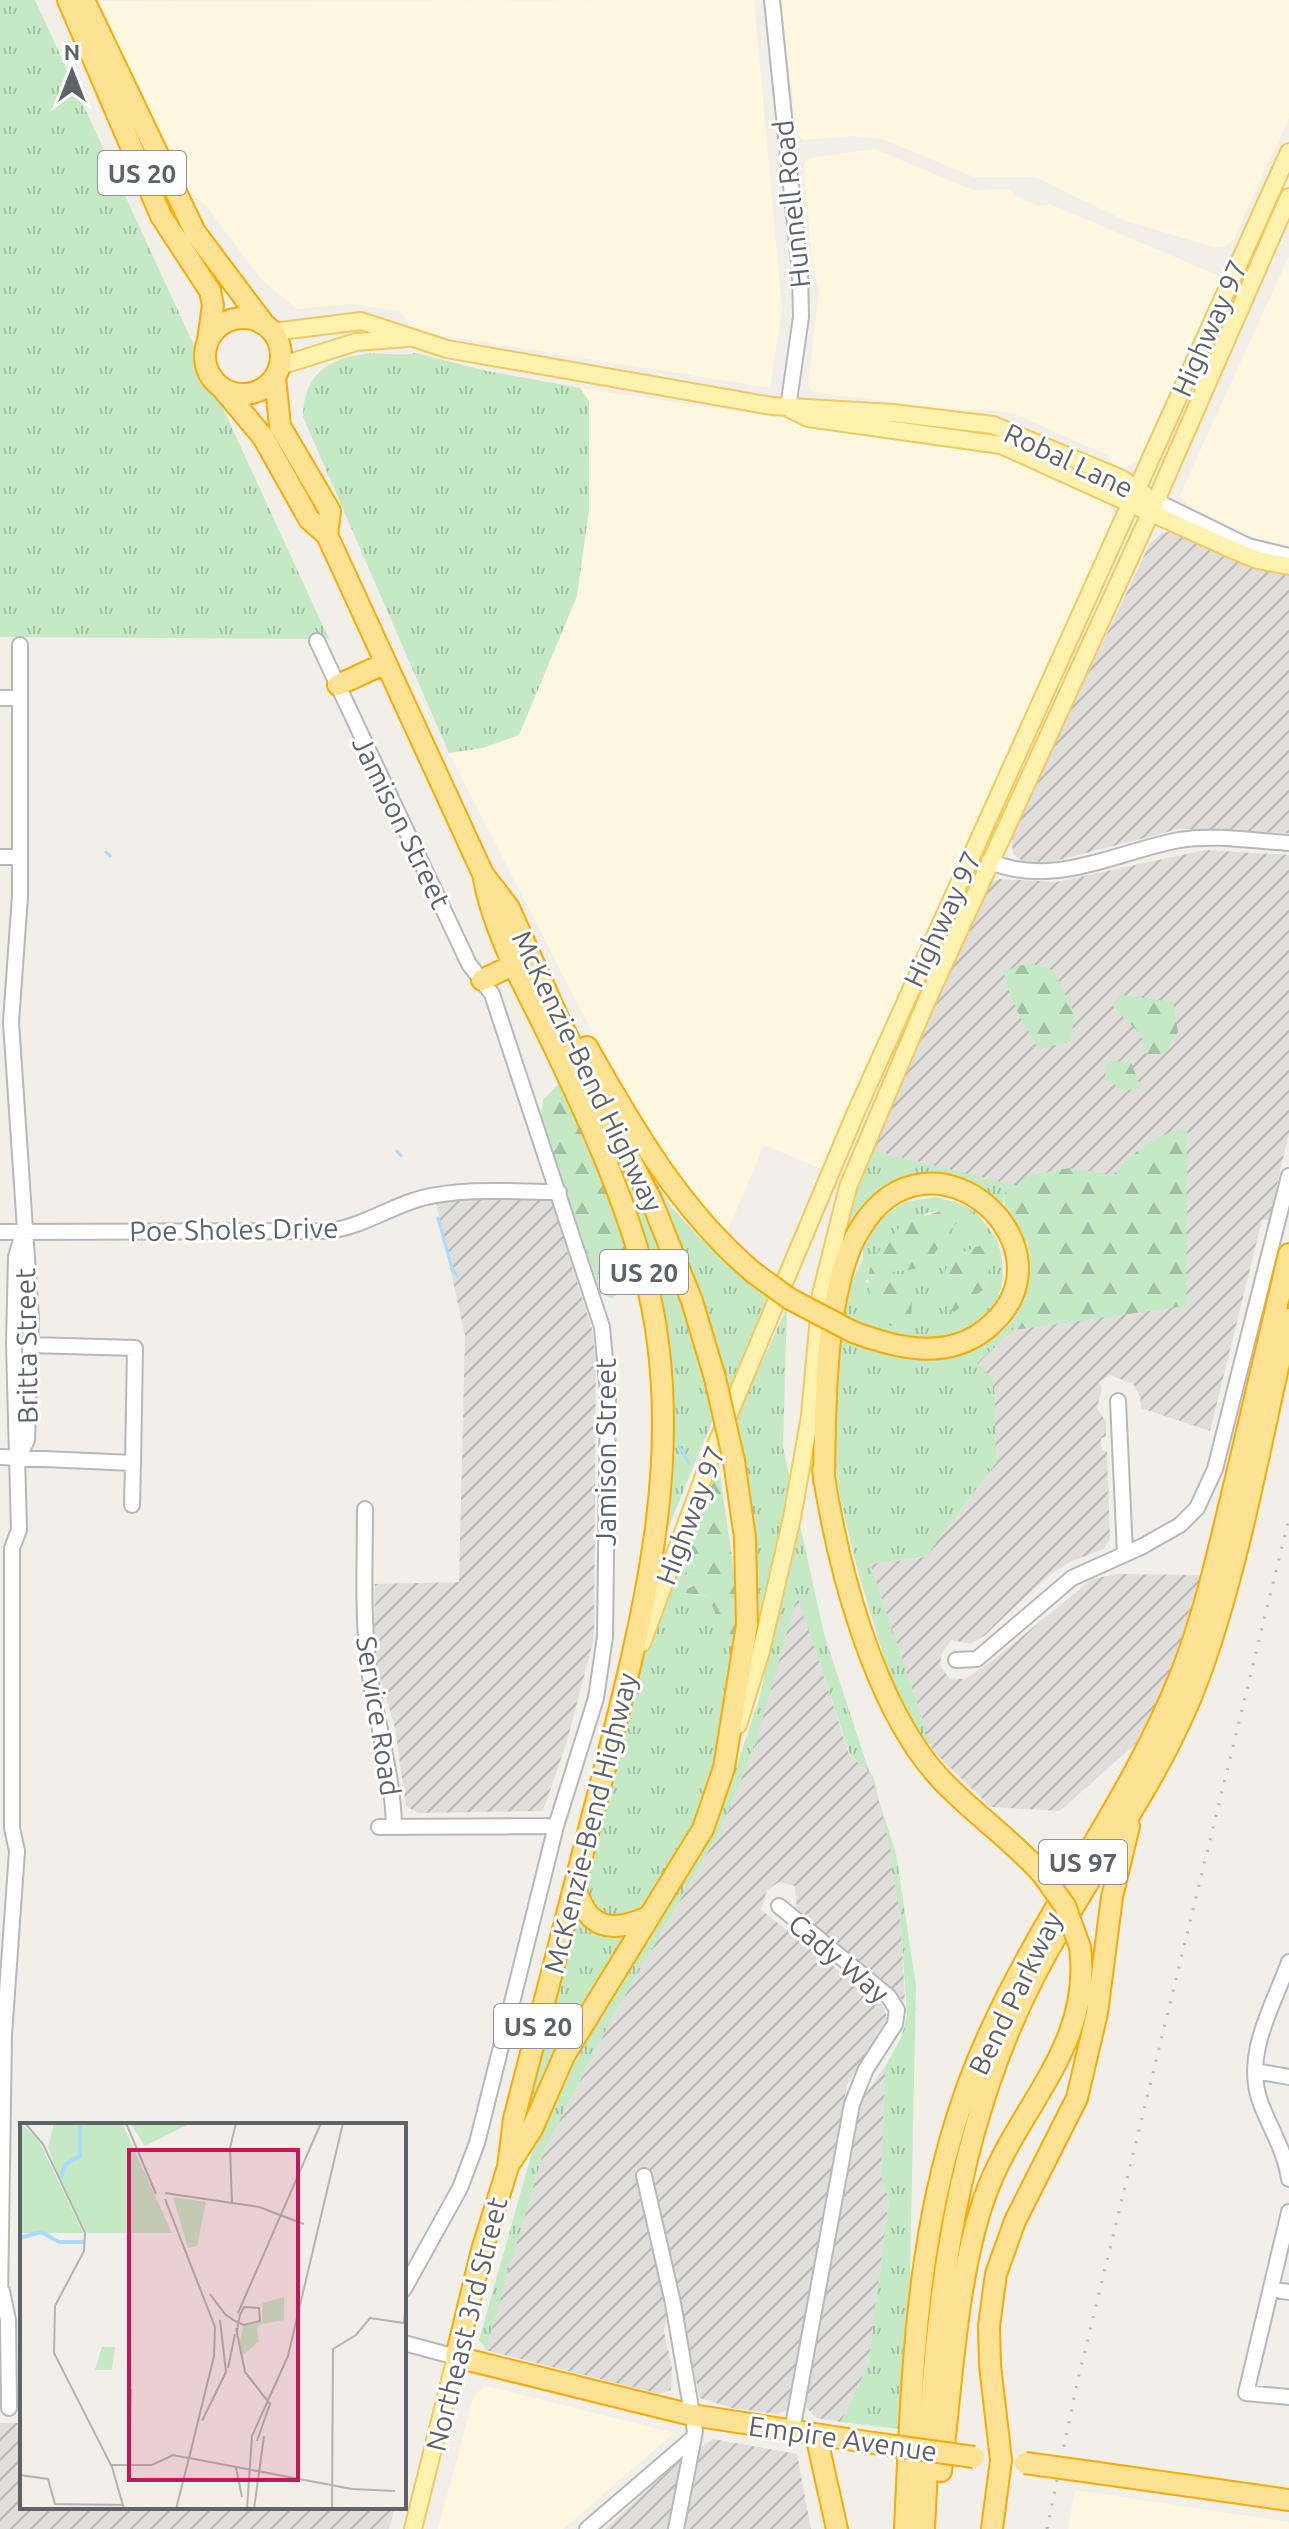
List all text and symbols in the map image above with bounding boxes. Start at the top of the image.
north arrow [32,32,112,112]
text: N [64,39,80,64]
street label: Hunnell Road [767,119,815,289]
road number: US 20 [98,151,186,195]
street label: Highway 97 [1165,255,1253,401]
street label: Robal Lane [1000,417,1138,503]
street label: Jamison Street [347,731,457,913]
street label: Highway 97 [897,846,987,992]
street label: McKenzie-Bend Highway [506,925,670,1217]
street label: Poe Sholes Drive [129,1212,339,1246]
road number: US 20 [600,1250,688,1294]
street label: Britta Street [9,1268,43,1424]
street label: Jamison Street [590,1358,621,1546]
street label: Highway 97 [649,1441,731,1589]
street label: Service Road [351,1634,407,1798]
street label: McKenzie-Bend Highway [538,1669,642,1977]
road number: US 97 [1039,1840,1127,1884]
street label: Cady Way [783,1907,895,2009]
street label: Bend Parkway [962,1907,1068,2079]
road number: US 20 [494,2004,582,2048]
inset map [20,2123,406,2509]
street label: Northeast 3rd Street [419,2194,513,2454]
street label: Empire Avenue [747,2409,939,2467]

